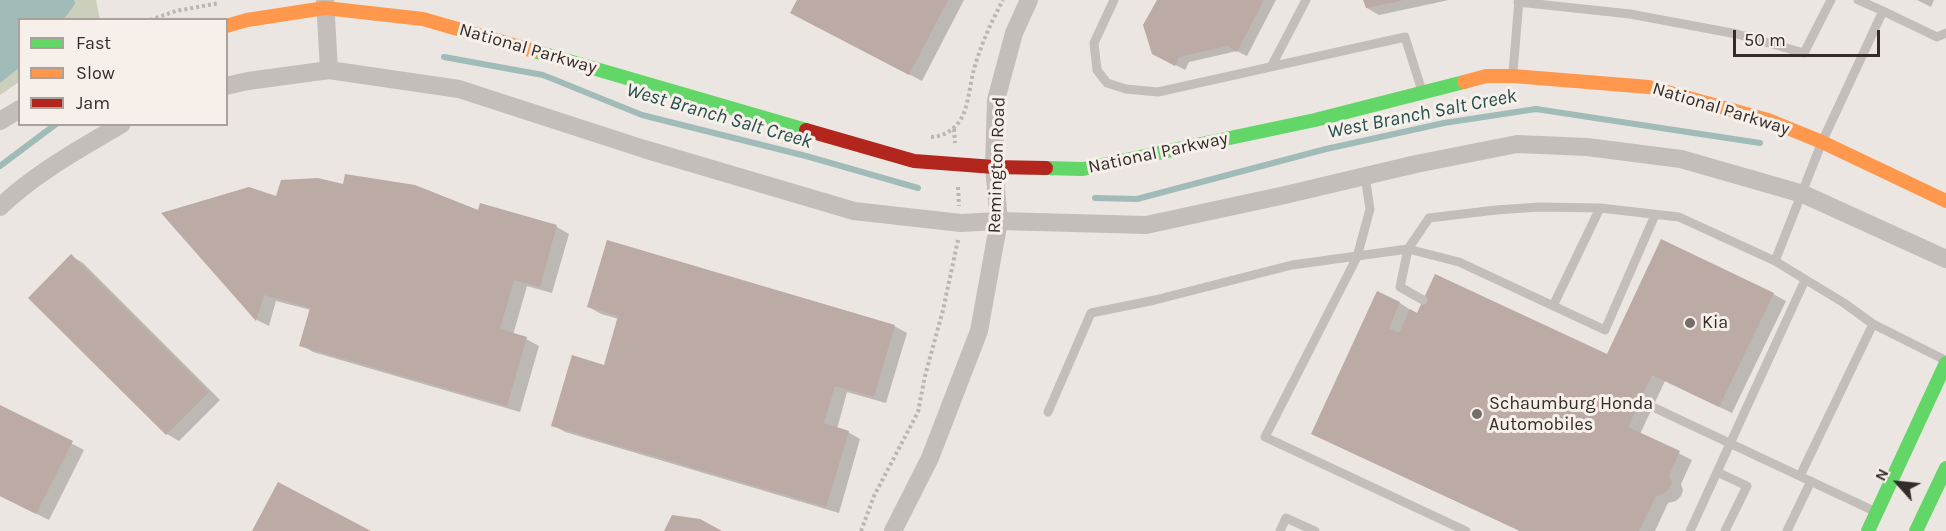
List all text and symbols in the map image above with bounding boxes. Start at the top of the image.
legend [18,18,228,126]
scale bar [1736,18,1883,56]
street label: National Parkway [457,19,599,79]
text: 50 m [1744,29,1786,51]
text: Fast [76,32,111,54]
text: Slow [76,62,115,84]
water label: West Branch Salt Creek [623,78,815,154]
street label: National Parkway [1650,78,1792,140]
water label: West Branch Salt Creek [1325,84,1519,144]
text: Jam [76,92,110,114]
street label: Remington Road [984,96,1010,234]
street label: National Parkway [1086,128,1230,178]
place label: Kia [1702,312,1728,334]
marker: Kia [1683,316,1697,330]
place label: Schaumburg Honda Automobiles [1489,393,1653,436]
marker: Schaumburg Honda Automobiles [1470,407,1484,421]
north arrow [1868,453,1928,513]
text: N [1870,465,1893,484]

